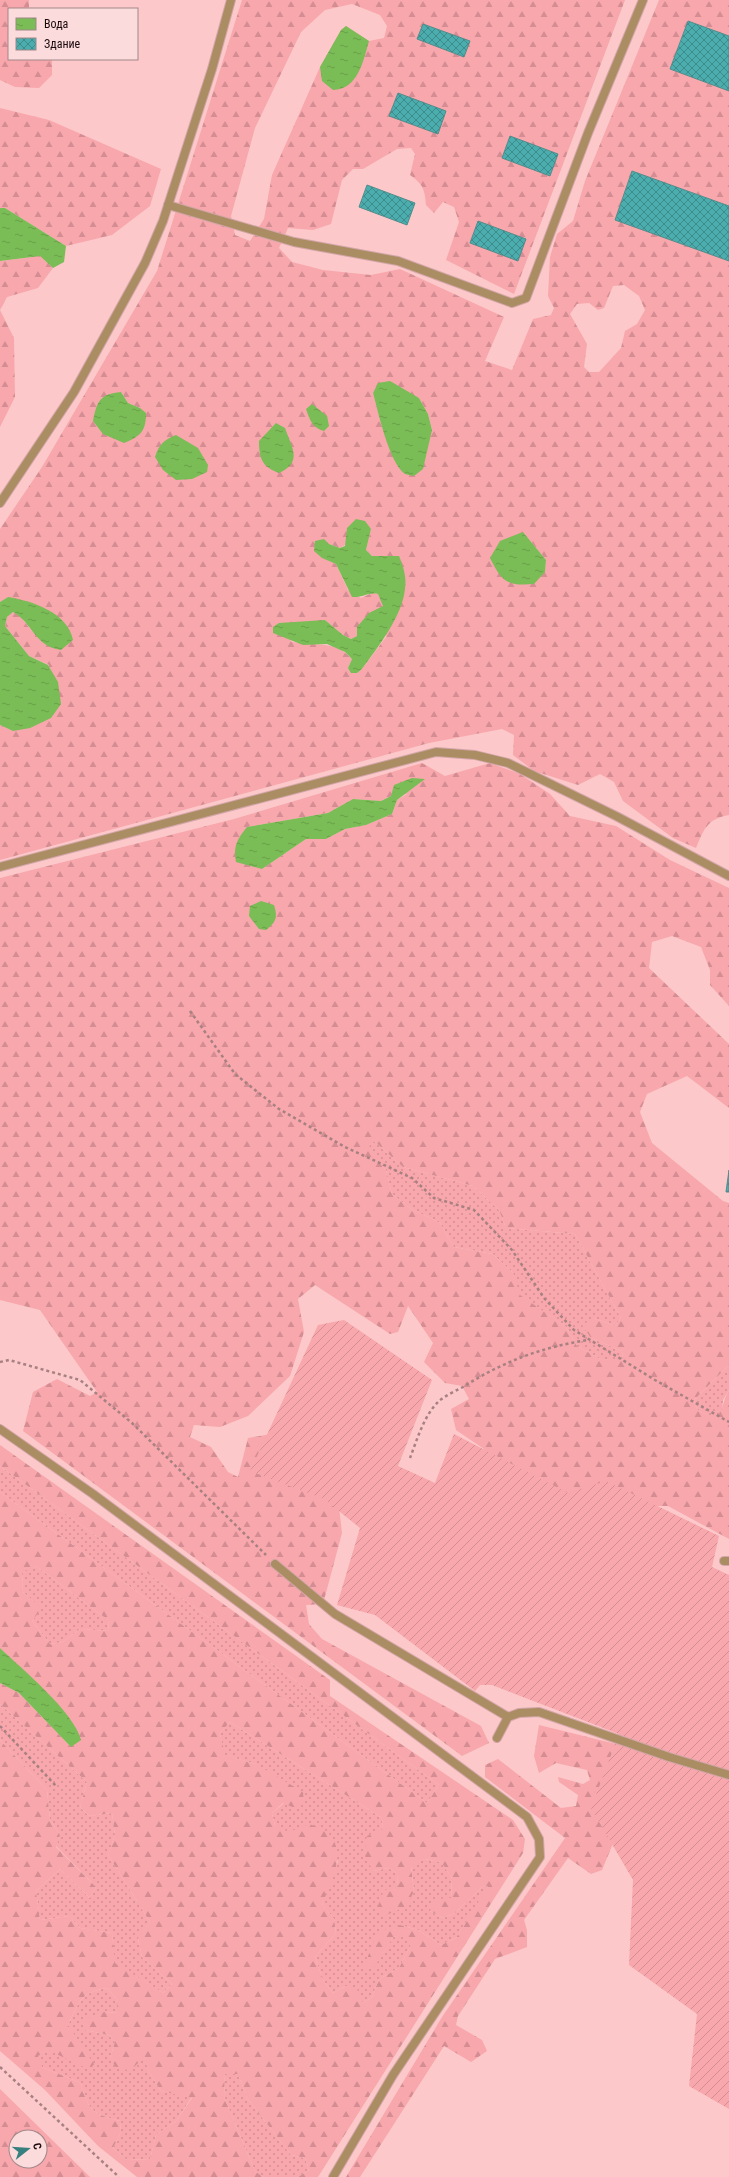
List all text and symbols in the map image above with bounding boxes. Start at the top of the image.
legend [8,8,138,60]
text: Вода [44,17,69,31]
text: Здание [44,37,81,51]
north arrow [8,2129,48,2169]
text: С [30,2141,44,2151]

